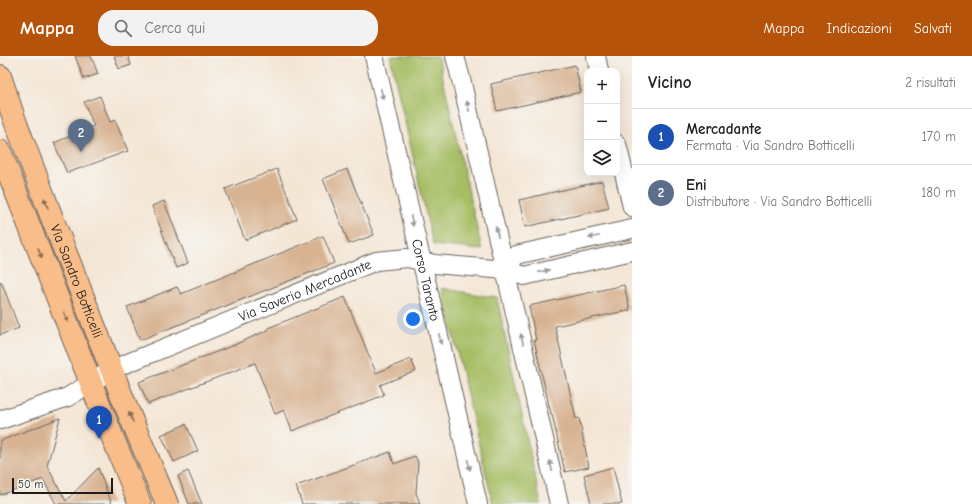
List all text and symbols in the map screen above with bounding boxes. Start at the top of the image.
search box [98,10,378,46]
text: Mappa [20,17,74,39]
icon: search [112,17,134,39]
text: Cerca qui [144,19,205,37]
text: Mappa [764,20,805,37]
text: Indicazioni [827,20,892,37]
text: Salvati [914,20,952,37]
map controls [584,68,620,176]
button: + [584,68,620,104]
text: Vicino [648,73,691,92]
text: 2 risultati [905,75,956,90]
one-way arrow [380,88,386,100]
one-way arrow [464,100,470,112]
button: − [584,104,620,140]
pin: 2 [68,119,94,152]
text: Mercadante [686,120,761,138]
text: 1 [658,129,664,144]
text: 170 m [922,129,956,144]
text: Fermata · Via Sandro Botticelli [686,138,855,153]
button: layers [584,140,620,176]
text: Eni [686,176,707,194]
text: 2 [658,185,664,200]
text: 180 m [921,185,956,200]
text: Distributore · Via Sandro Botticelli [686,194,872,209]
one-way arrow [43,196,49,208]
one-way arrow [409,214,415,227]
street label: Via Sandro Botticelli [46,222,106,340]
one-way arrow [494,226,500,239]
one-way arrow [588,235,600,241]
street label: Corso Taranto [408,237,443,323]
one-way arrow [38,247,44,259]
street label: Via Saverio Mercadante [236,256,374,326]
one-way arrow [537,268,550,274]
your location [403,309,423,329]
one-way arrow [63,312,69,324]
one-way arrow [437,333,443,345]
one-way arrow [518,333,524,345]
pin: 1 [86,406,112,439]
one-way arrow [128,412,134,423]
one-way arrow [466,460,472,472]
one-way arrow [547,460,553,472]
scale bar [12,476,113,495]
text: 50 m [18,478,43,491]

